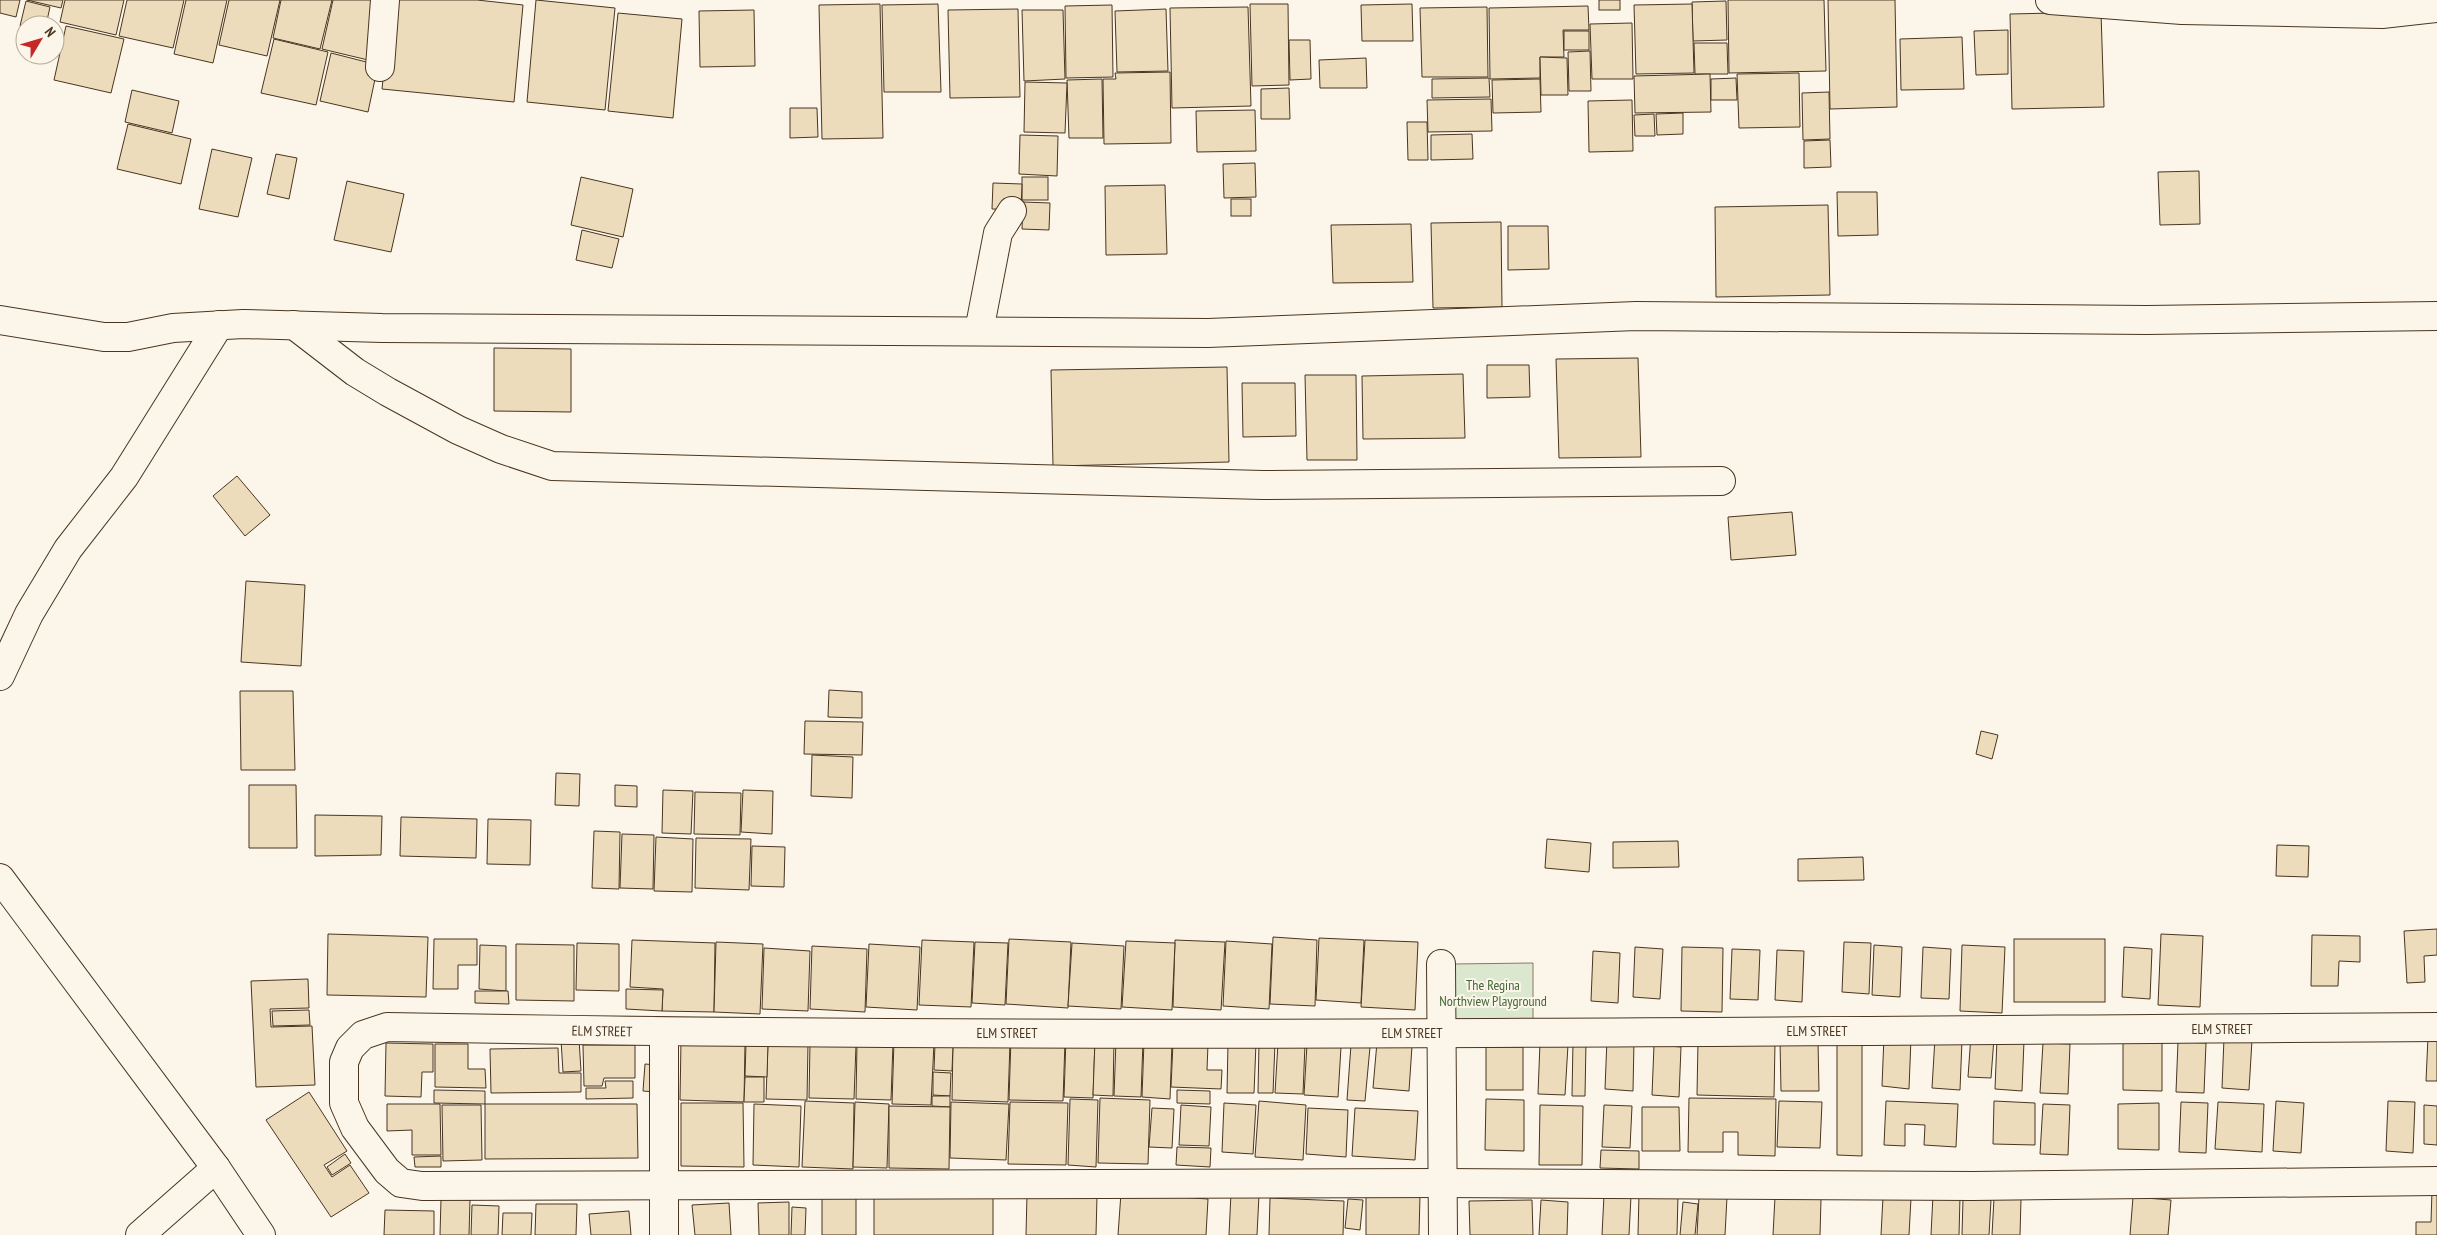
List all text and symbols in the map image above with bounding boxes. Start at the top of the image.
north arrow [15,15,65,65]
text: N [41,23,60,41]
park label: The Regina Northview Playground [1439,976,1547,1010]
street label: ELM STREET [2192,1020,2253,1038]
street label: ELM STREET [571,1021,633,1041]
street label: ELM STREET [1787,1022,1848,1040]
street label: ELM STREET [977,1024,1038,1042]
street label: ELM STREET [1382,1024,1443,1042]

